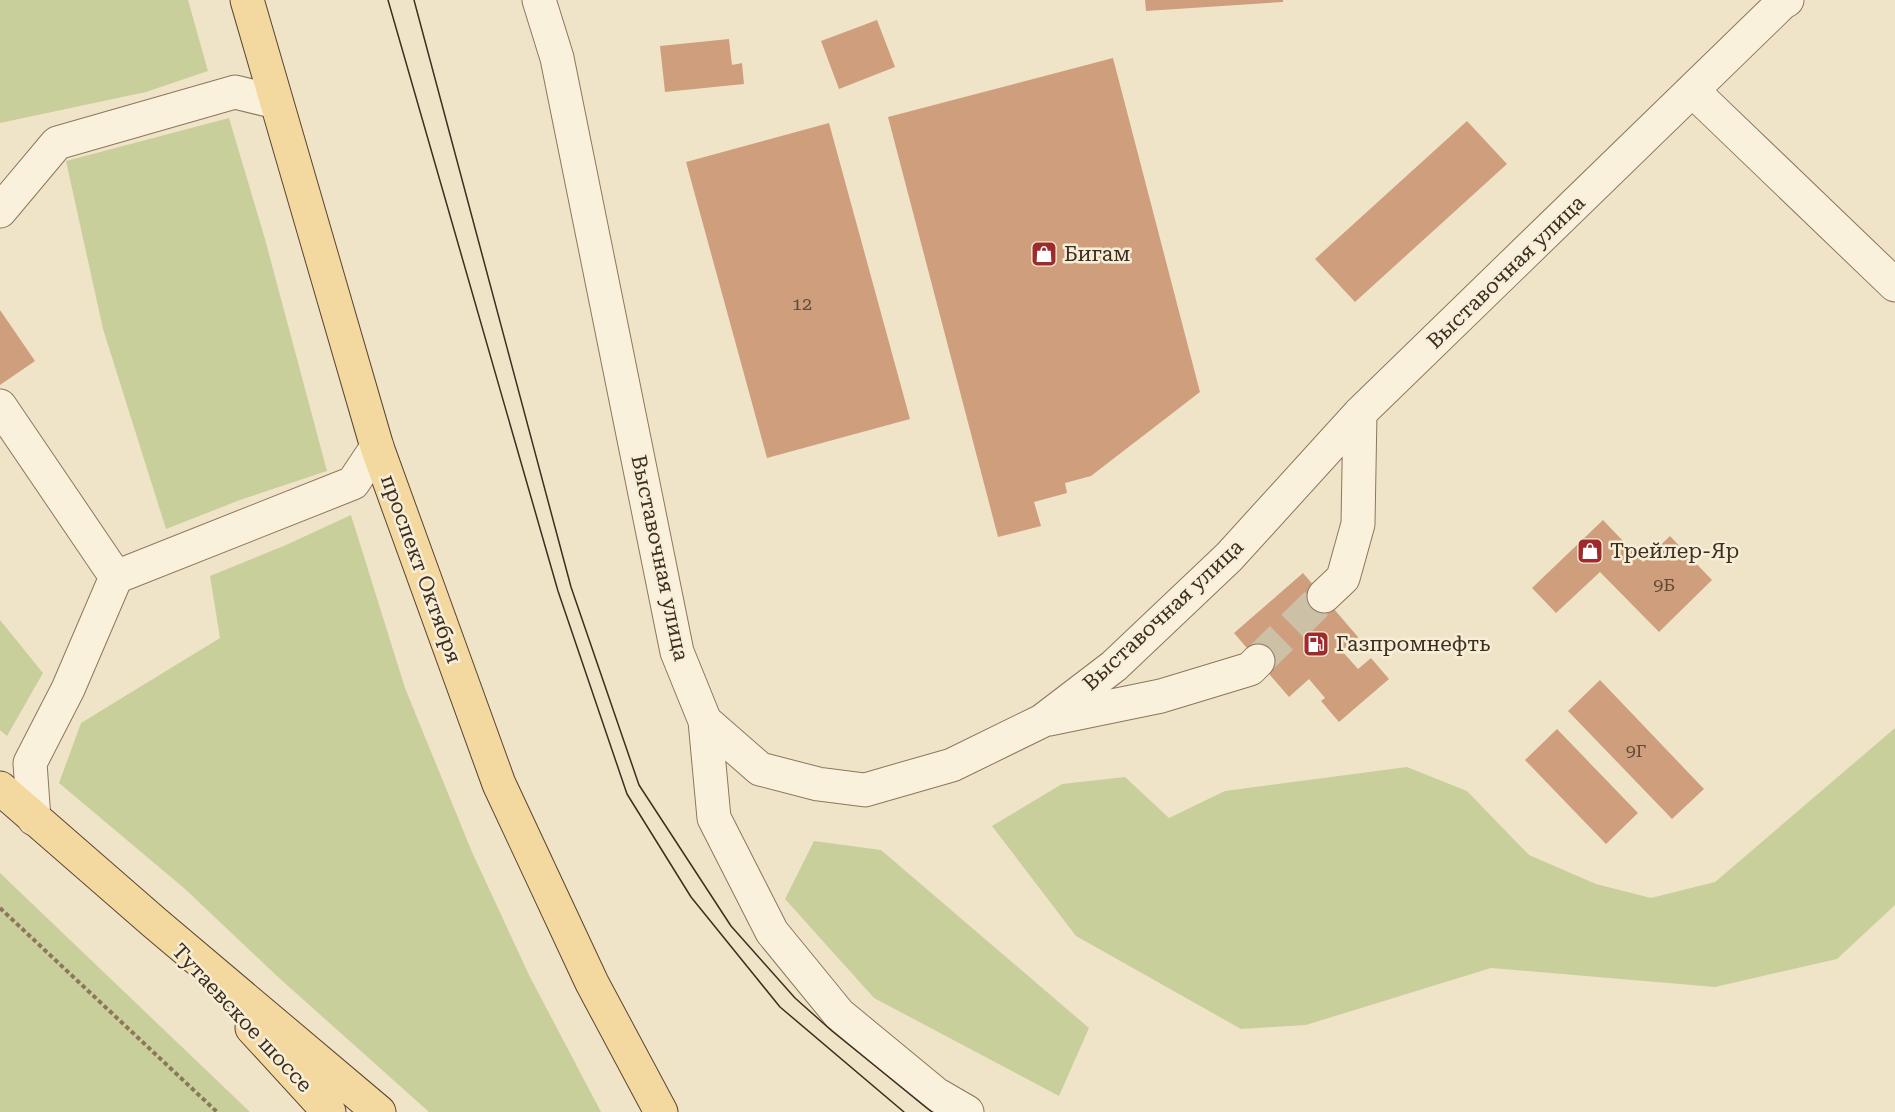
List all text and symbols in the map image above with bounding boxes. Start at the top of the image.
street label: Выставочная улица [1422,190,1590,353]
shop icon: Бигам [1029,239,1059,269]
place label: Бигам [1064,242,1130,266]
house number: 12 [792,293,812,314]
street label: Выставочная улица [626,453,694,664]
street label: проспект Октября [376,472,466,666]
street label: Выставочная улица [1078,534,1248,695]
shop icon: Трейлер-Яр [1575,536,1605,566]
place label: Трейлер-Яр [1610,539,1739,563]
house number: 9Б [1653,574,1675,595]
fuel station icon: Газпромнефть [1301,629,1331,659]
place label: Газпромнефть [1336,632,1490,656]
house number: 9Г [1626,740,1646,761]
street label: Тутаевское шоссе [167,939,317,1097]

